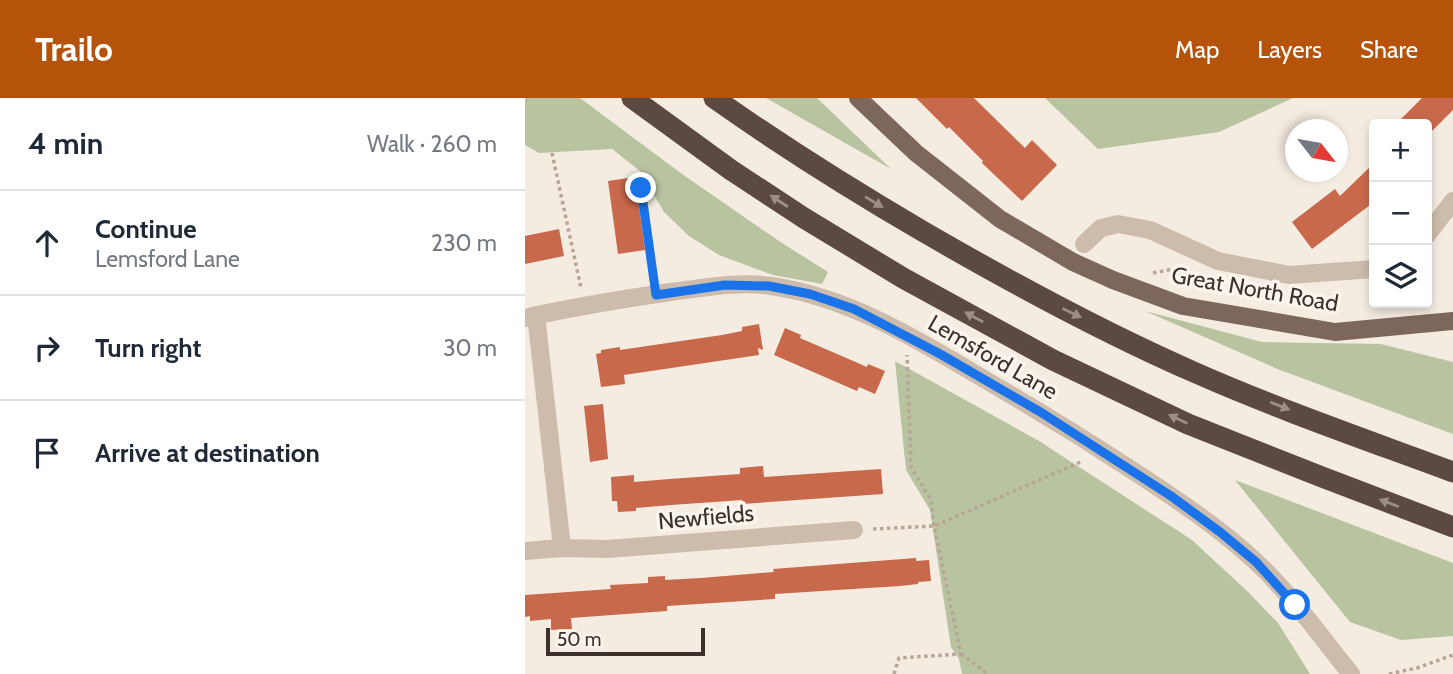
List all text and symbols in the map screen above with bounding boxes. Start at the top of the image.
text: Trailo [35,29,113,69]
text: Map [1175,35,1219,64]
text: Layers [1257,35,1322,64]
text: Share [1360,35,1418,64]
north arrow [1285,119,1348,182]
map controls [1369,119,1432,308]
button: + [1369,119,1432,182]
text: 4 min [28,125,103,162]
text: Walk · 260 m [367,130,497,158]
route end [625,172,656,203]
button: − [1369,182,1432,245]
one-way arrow [769,195,788,208]
one-way arrow [864,196,883,208]
text: Continue [95,213,197,245]
icon: ahead [28,224,66,262]
text: 230 m [431,229,497,257]
text: Lemsford Lane [95,245,240,273]
button: layers [1369,245,1432,308]
street label: Great North Road [1169,261,1341,317]
one-way arrow [1062,308,1082,319]
street label: Lemsford Lane [923,309,1063,405]
one-way arrow [965,311,984,323]
icon: right [28,329,66,367]
text: Turn right [95,332,201,364]
text: 30 m [443,334,497,362]
one-way arrow [1269,401,1290,412]
one-way arrow [1168,413,1188,425]
icon: arrive [28,434,66,472]
text: Arrive at destination [95,437,320,469]
one-way arrow [1379,497,1400,508]
street label: Newfields [657,499,755,535]
route start [1279,589,1310,620]
scale bar [546,625,705,657]
text: 50 m [557,628,601,651]

